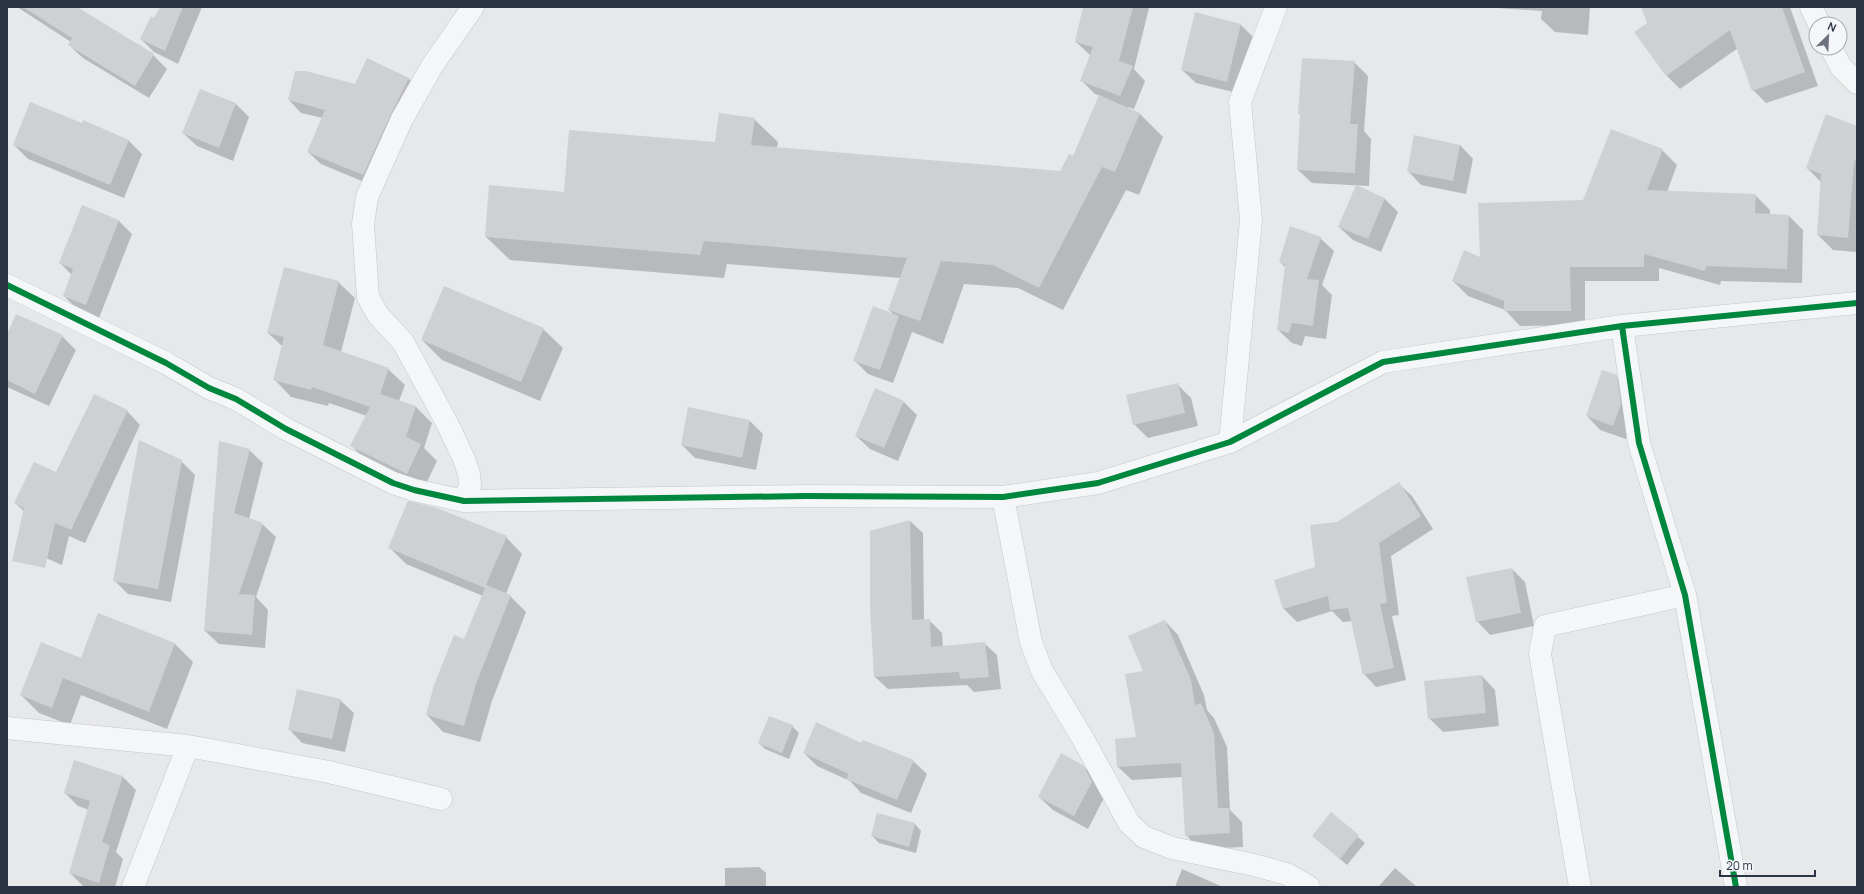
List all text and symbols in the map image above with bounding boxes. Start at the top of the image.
north arrow [1808,16,1848,56]
text: N [1826,18,1839,35]
scale bar [1720,852,1815,878]
text: 20 m [1726,857,1753,874]

